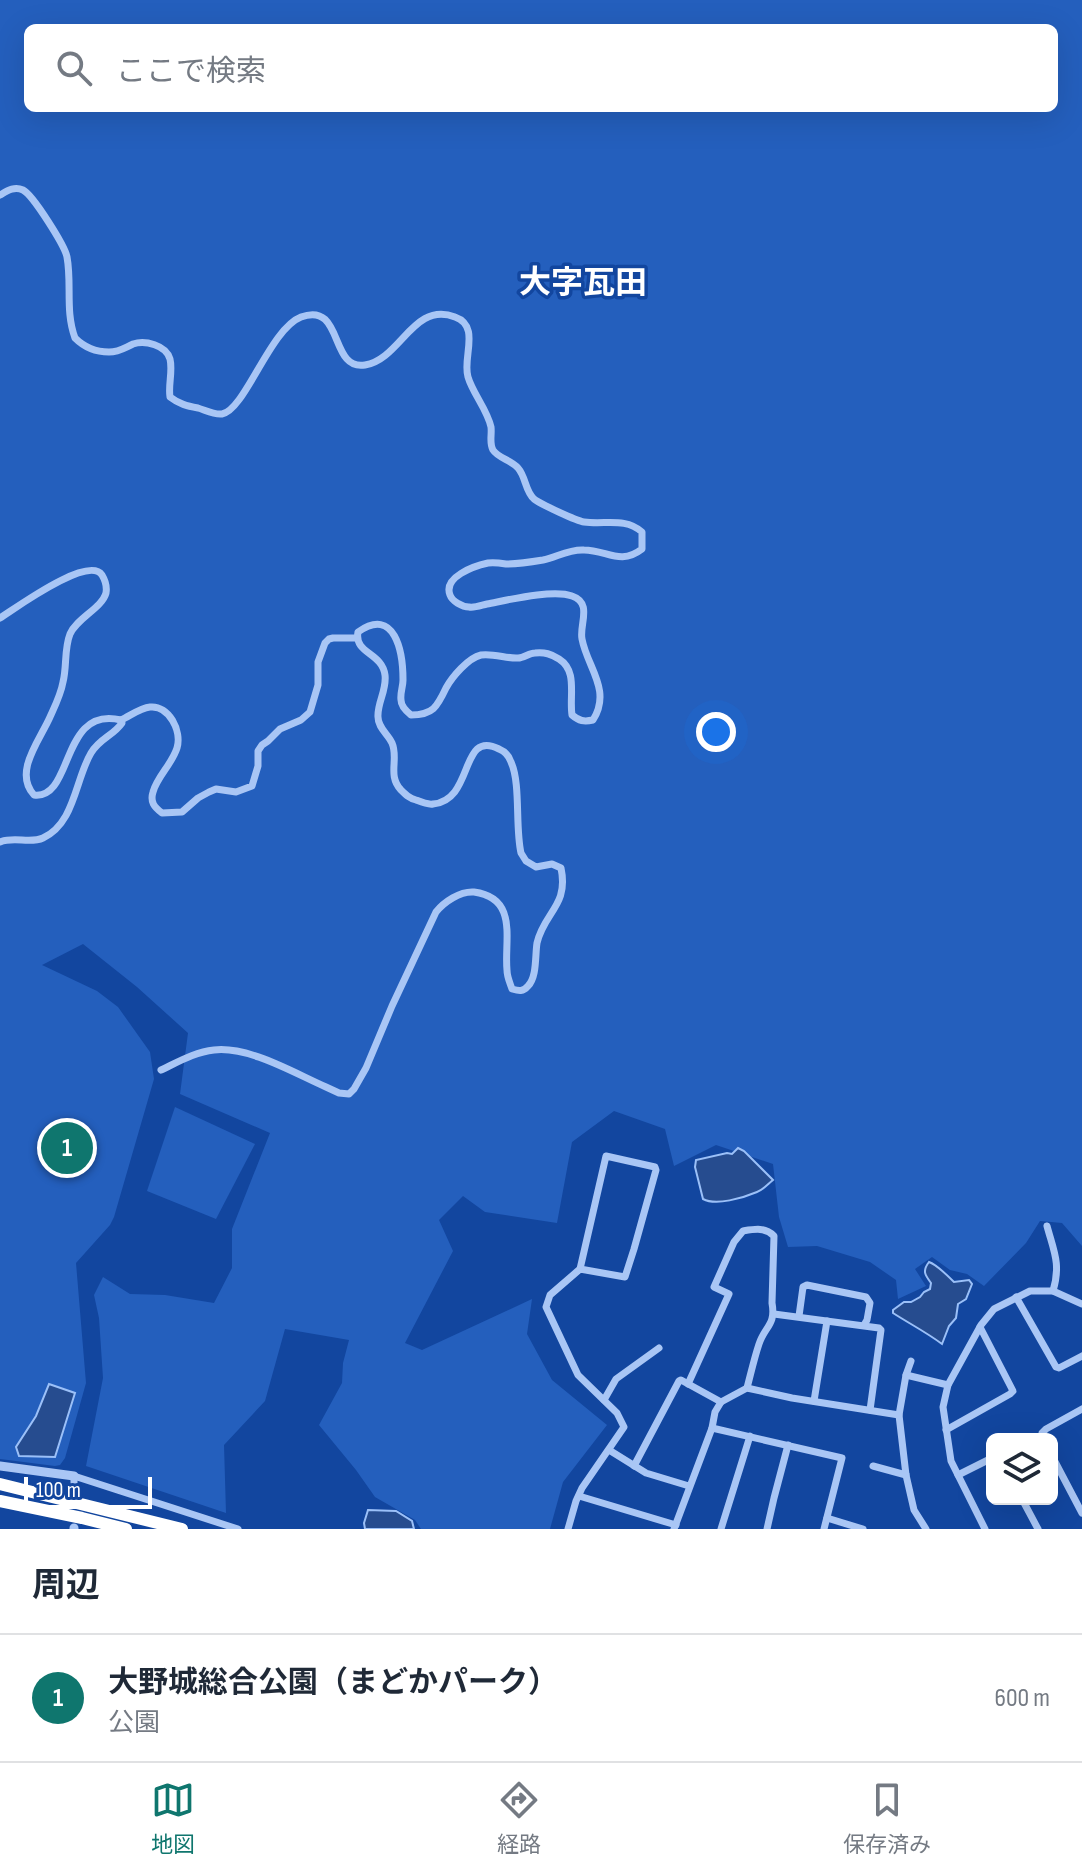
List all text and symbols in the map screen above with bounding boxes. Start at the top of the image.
search box [24,24,1058,112]
icon: search [52,46,96,90]
text: ここで検索 [116,54,266,90]
district label: 大字瓦田 [519,264,647,303]
your location [696,712,736,752]
pin: 1 [41,1118,93,1178]
map controls [986,1433,1058,1505]
button: layers [986,1433,1058,1505]
scale bar [24,1473,152,1509]
text: 100 m [36,1477,81,1504]
text: 周辺 [32,1565,100,1606]
text: 大野城総合公園（まどかパーク） [108,1665,558,1701]
text: 1 [53,1683,63,1714]
text: 600 m [995,1683,1050,1714]
text: 公園 [108,1708,160,1739]
tab: 地図 [151,1778,195,1859]
tab: 経路 [497,1778,541,1859]
tab: 保存済み [843,1778,931,1859]

